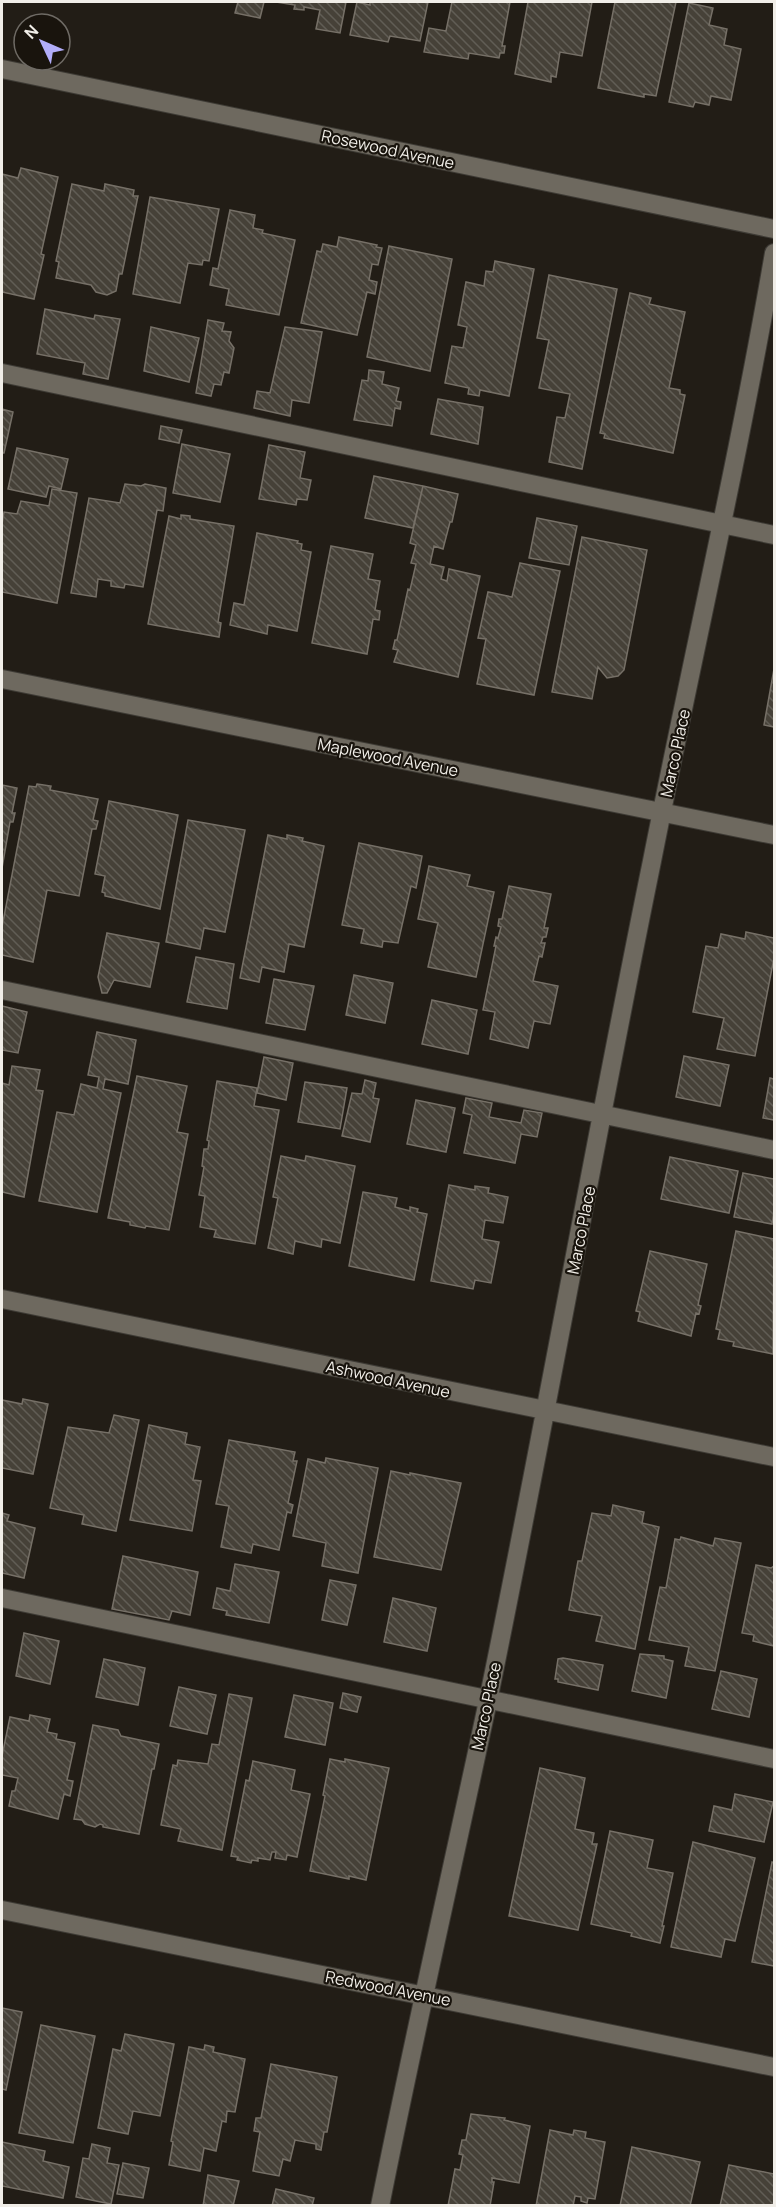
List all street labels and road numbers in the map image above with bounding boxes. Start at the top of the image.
street label: Rosewood Avenue [320,124,456,174]
street label: Marco Place [655,707,695,799]
street label: Maplewood Avenue [316,733,460,781]
street label: Marco Place [562,1184,600,1276]
street label: Ashwood Avenue [324,1355,452,1403]
street label: Marco Place [466,1660,506,1752]
street label: Redwood Avenue [323,1965,453,2011]

